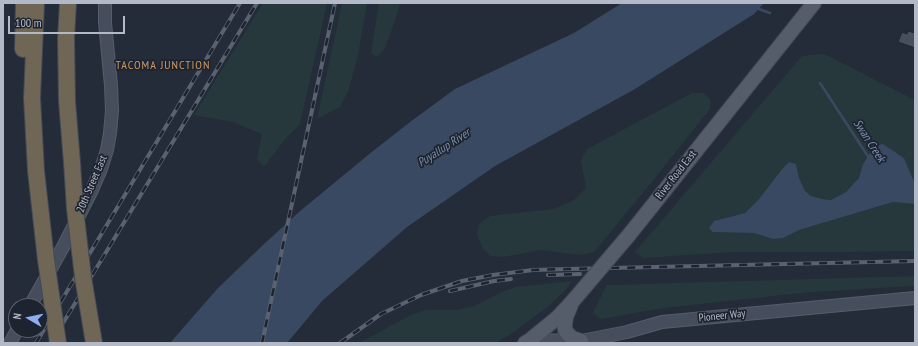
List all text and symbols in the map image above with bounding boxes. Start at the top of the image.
scale bar [10,8,127,34]
text: 100 m [15,15,42,30]
district label: TACOMA JUNCTION [116,59,210,73]
water label: Swan Creek [850,117,888,165]
water label: Puyallup River [415,126,473,170]
street label: River Road East [653,148,699,202]
street label: 20th Street East [74,153,110,215]
north arrow [8,298,48,338]
street label: Pioneer Way [698,307,746,325]
text: N [10,312,25,320]

